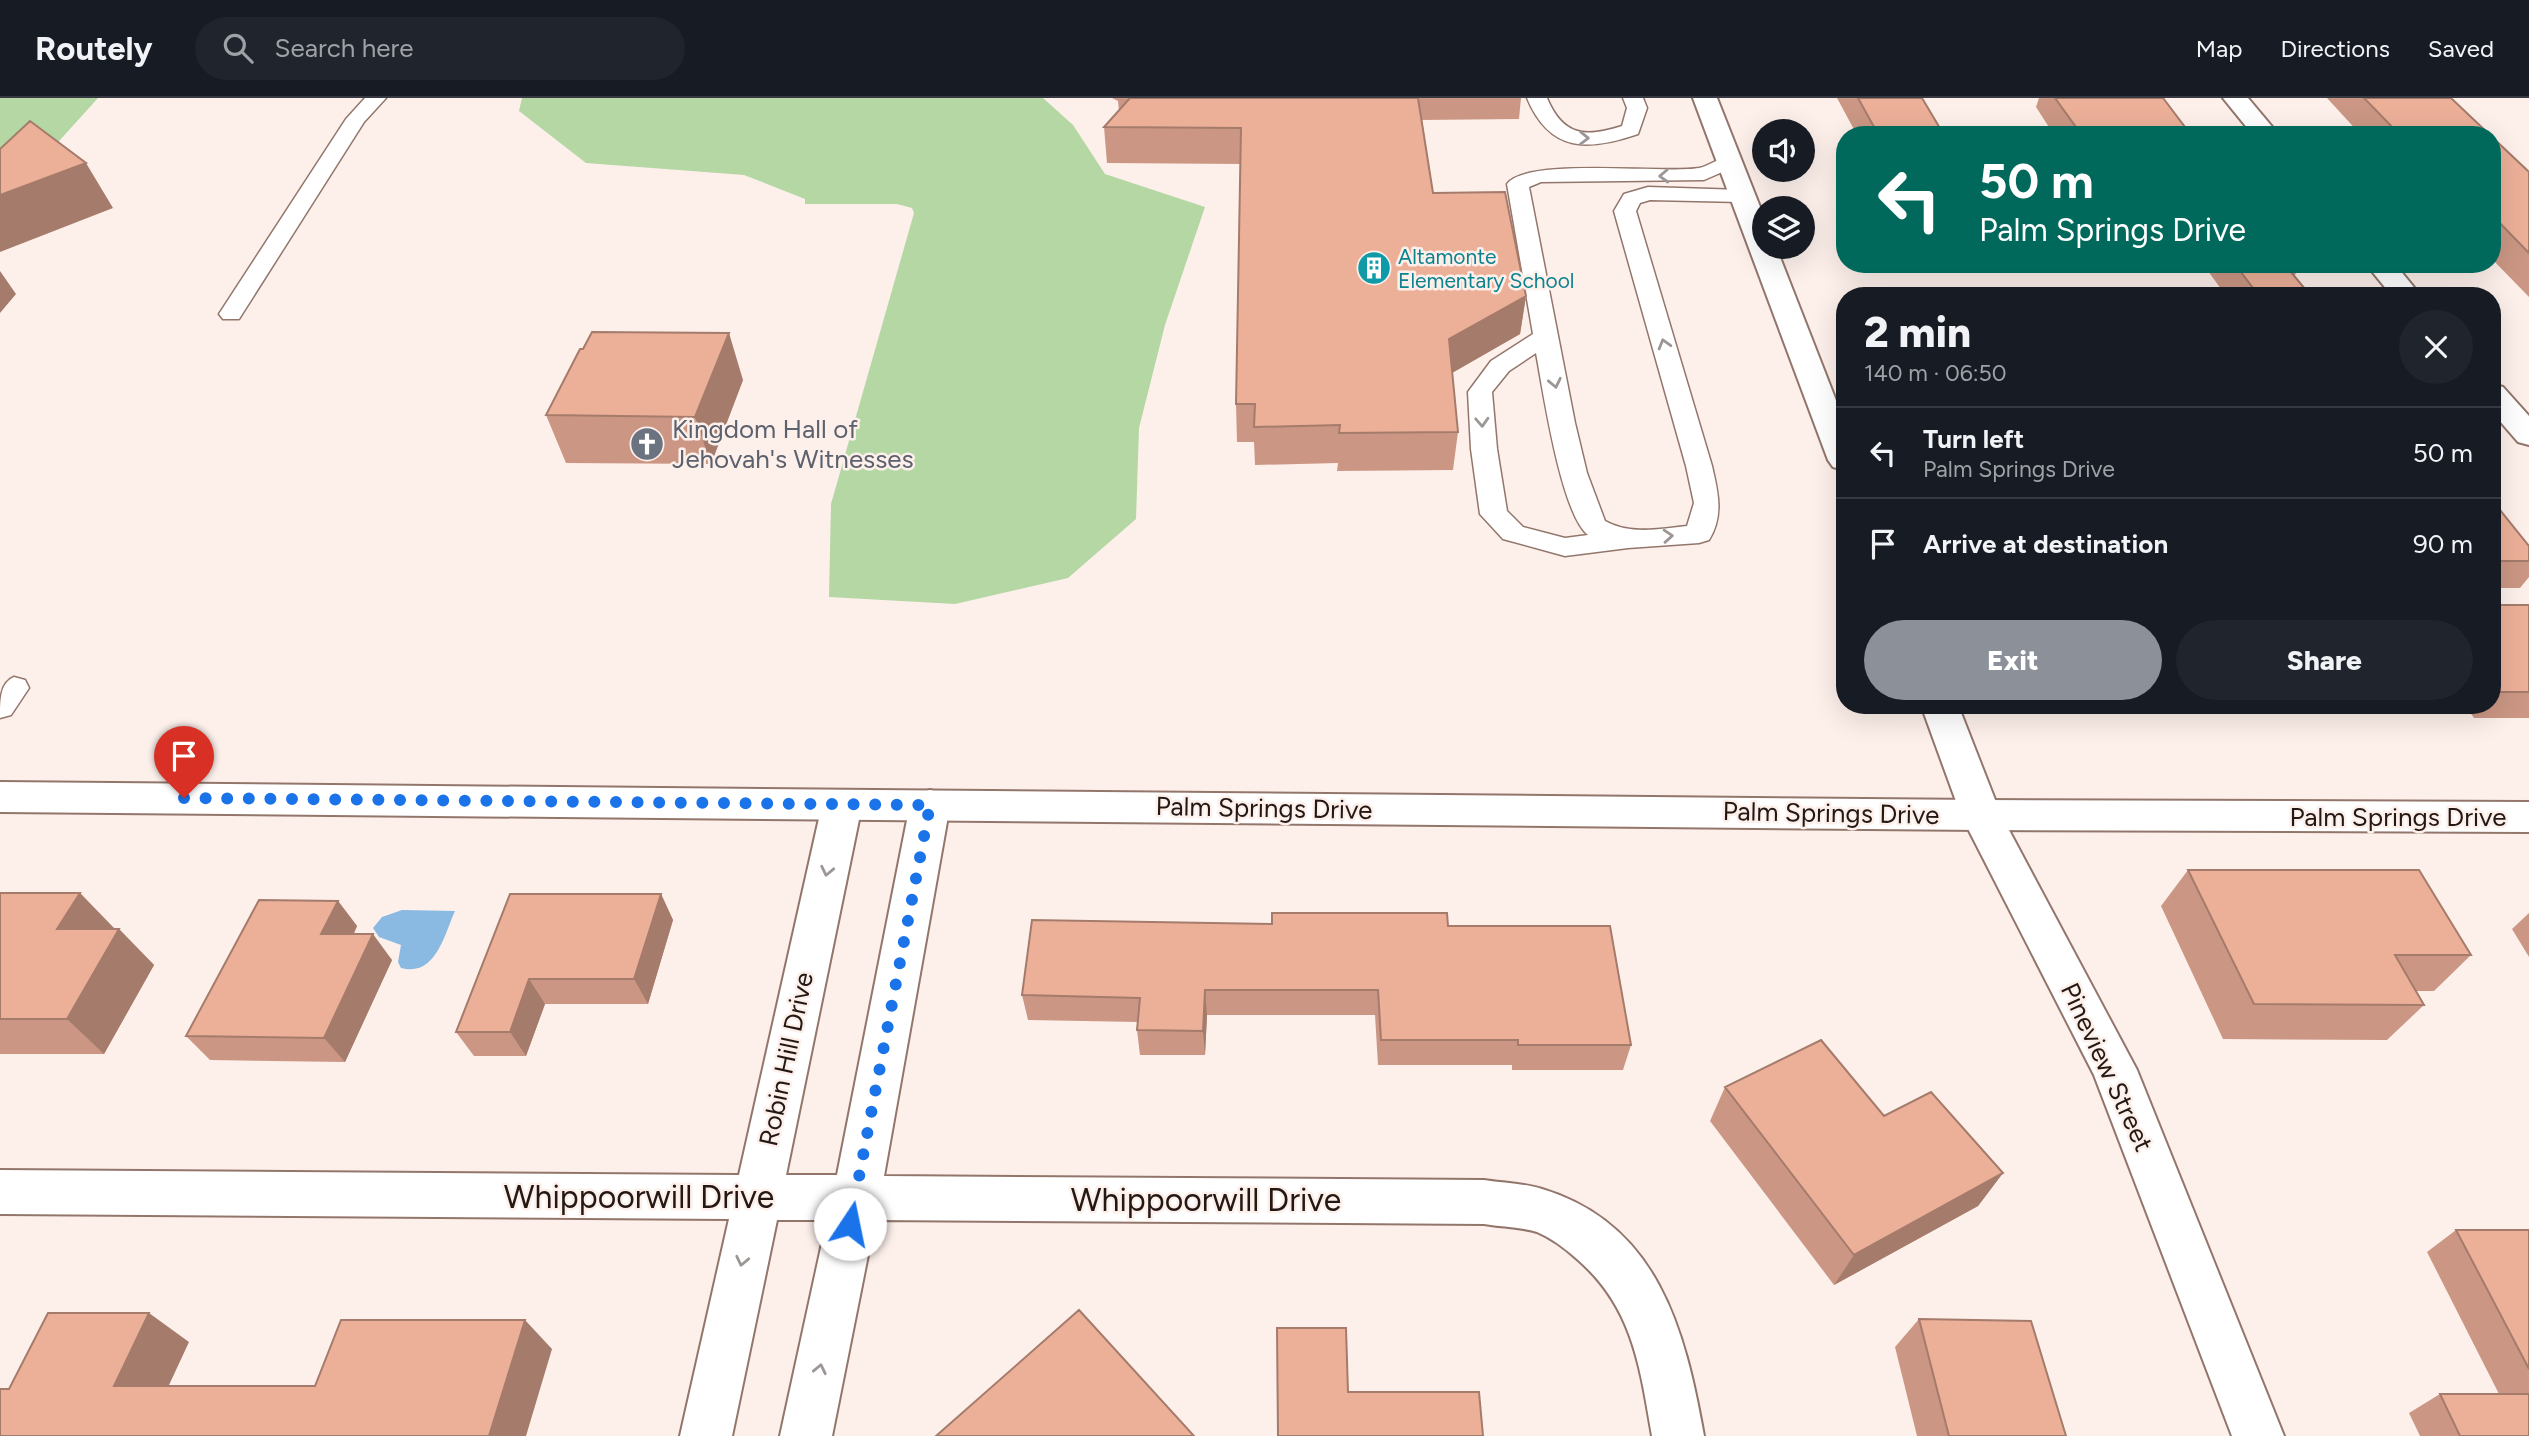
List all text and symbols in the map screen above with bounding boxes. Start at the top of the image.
search box [195,17,685,80]
text: Routely [35,29,153,68]
icon: search [219,29,257,67]
text: Search here [275,32,414,64]
text: Map [2196,34,2242,63]
text: Directions [2280,34,2390,63]
text: Saved [2428,34,2494,63]
map controls [1752,119,1815,259]
button: sound [1752,119,1815,182]
one-way arrow [1578,131,1589,146]
text: 50 m [1979,151,2094,210]
icon: left [1864,154,1955,245]
one-way arrow [1658,169,1669,184]
button: layers [1752,196,1815,259]
text: Palm Springs Drive [1979,211,2246,249]
place label: Altamonte Elementary School [1398,244,1574,293]
building icon: Altamonte Elementary School [1355,249,1393,287]
text: 2 min [1864,307,1971,358]
button: close [2399,310,2473,384]
one-way arrow [1657,338,1672,350]
text: 140 m · 06:50 [1864,359,2007,387]
one-way arrow [1547,377,1562,389]
place label: Kingdom Hall of Jehovah's Witnesses [672,413,914,475]
one-way arrow [1474,417,1489,428]
text: Turn left [1923,423,2024,455]
church icon: Kingdom Hall of Jehovah's Witnesses [628,425,666,463]
icon: left [1864,434,1902,472]
text: 50 m [2413,437,2473,469]
text: Palm Springs Drive [1923,455,2115,483]
icon: arrive [1864,525,1902,563]
text: Arrive at destination [1923,528,2168,560]
text: 90 m [2413,528,2473,560]
one-way arrow [1662,529,1673,544]
button: Exit [1864,620,2162,700]
button: Share [2176,620,2473,700]
pin [154,726,214,798]
icon: arrive [165,737,203,775]
street label: Palm Springs Drive [1155,790,1373,826]
street label: Palm Springs Drive [1722,795,1940,831]
street label: Palm Springs Drive [2290,801,2506,833]
one-way arrow [821,865,835,877]
street label: Robin Hill Drive [752,969,820,1149]
street label: Pineview Street [2054,978,2160,1157]
street label: Whippoorwill Drive [504,1178,774,1216]
street label: Whippoorwill Drive [1071,1181,1341,1219]
position arrow [813,1187,887,1261]
one-way arrow [736,1255,751,1267]
one-way arrow [812,1363,827,1375]

